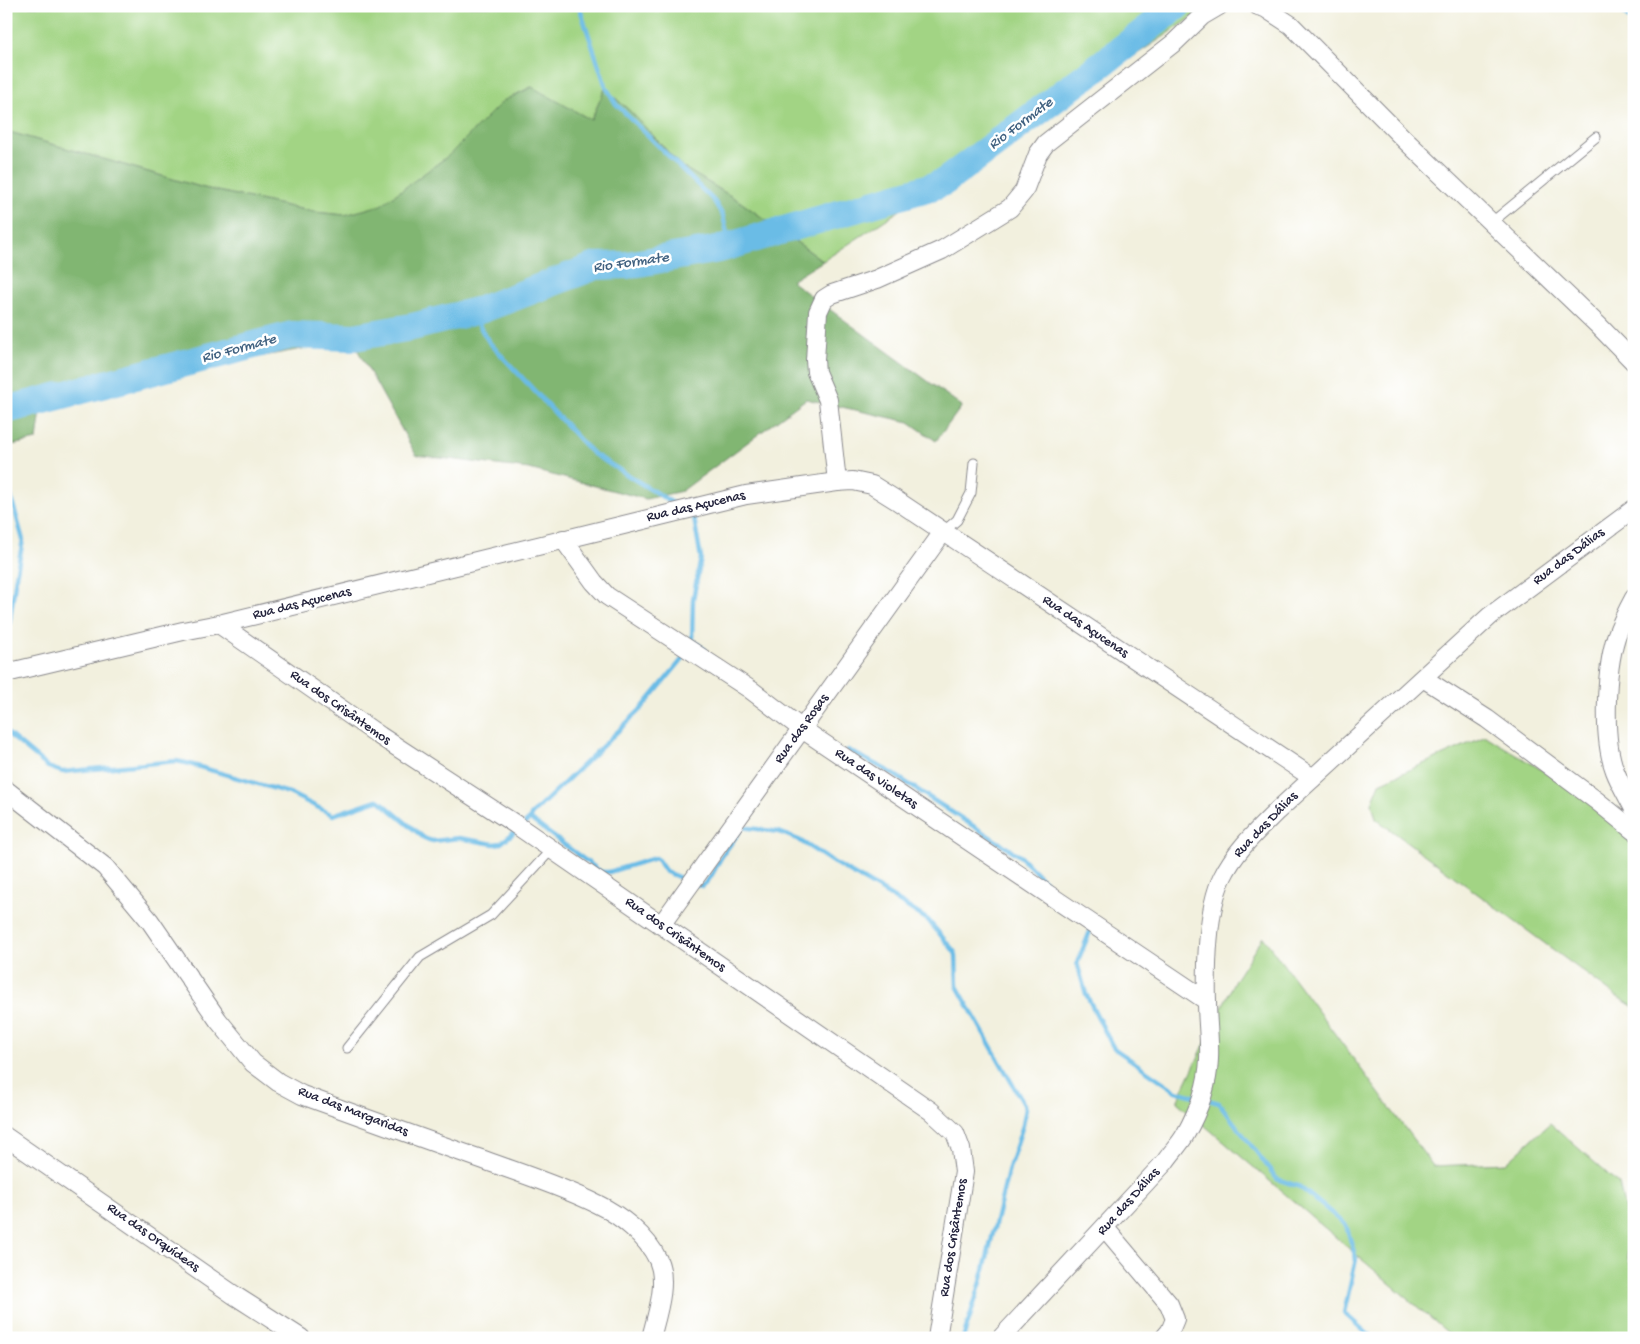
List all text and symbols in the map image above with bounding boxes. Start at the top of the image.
water label: Rio Formate [985,93,1058,154]
water label: Rio Formate [592,249,671,277]
water label: Rio Formate [200,330,279,368]
street label: Rua das Açucenas [645,487,748,527]
street label: Rua das Dálias [1530,524,1609,589]
street label: Rua das Açucenas [251,583,354,624]
street label: Rua das Açucenas [1039,592,1132,663]
street label: Rua dos Crisântemos [286,667,394,750]
street label: Rua das Rosas [771,690,834,767]
street label: Rua das Violetas [831,745,921,813]
street label: Rua das Dálias [1230,788,1302,862]
street label: Rua dos Crisântemos [621,894,729,977]
street label: Rua das Margaridas [295,1083,411,1141]
street label: Rua das Dálias [1094,1164,1164,1239]
street label: Rua dos Crisântemos [936,1177,972,1298]
street label: Rua das Orquídeas [103,1200,203,1277]

